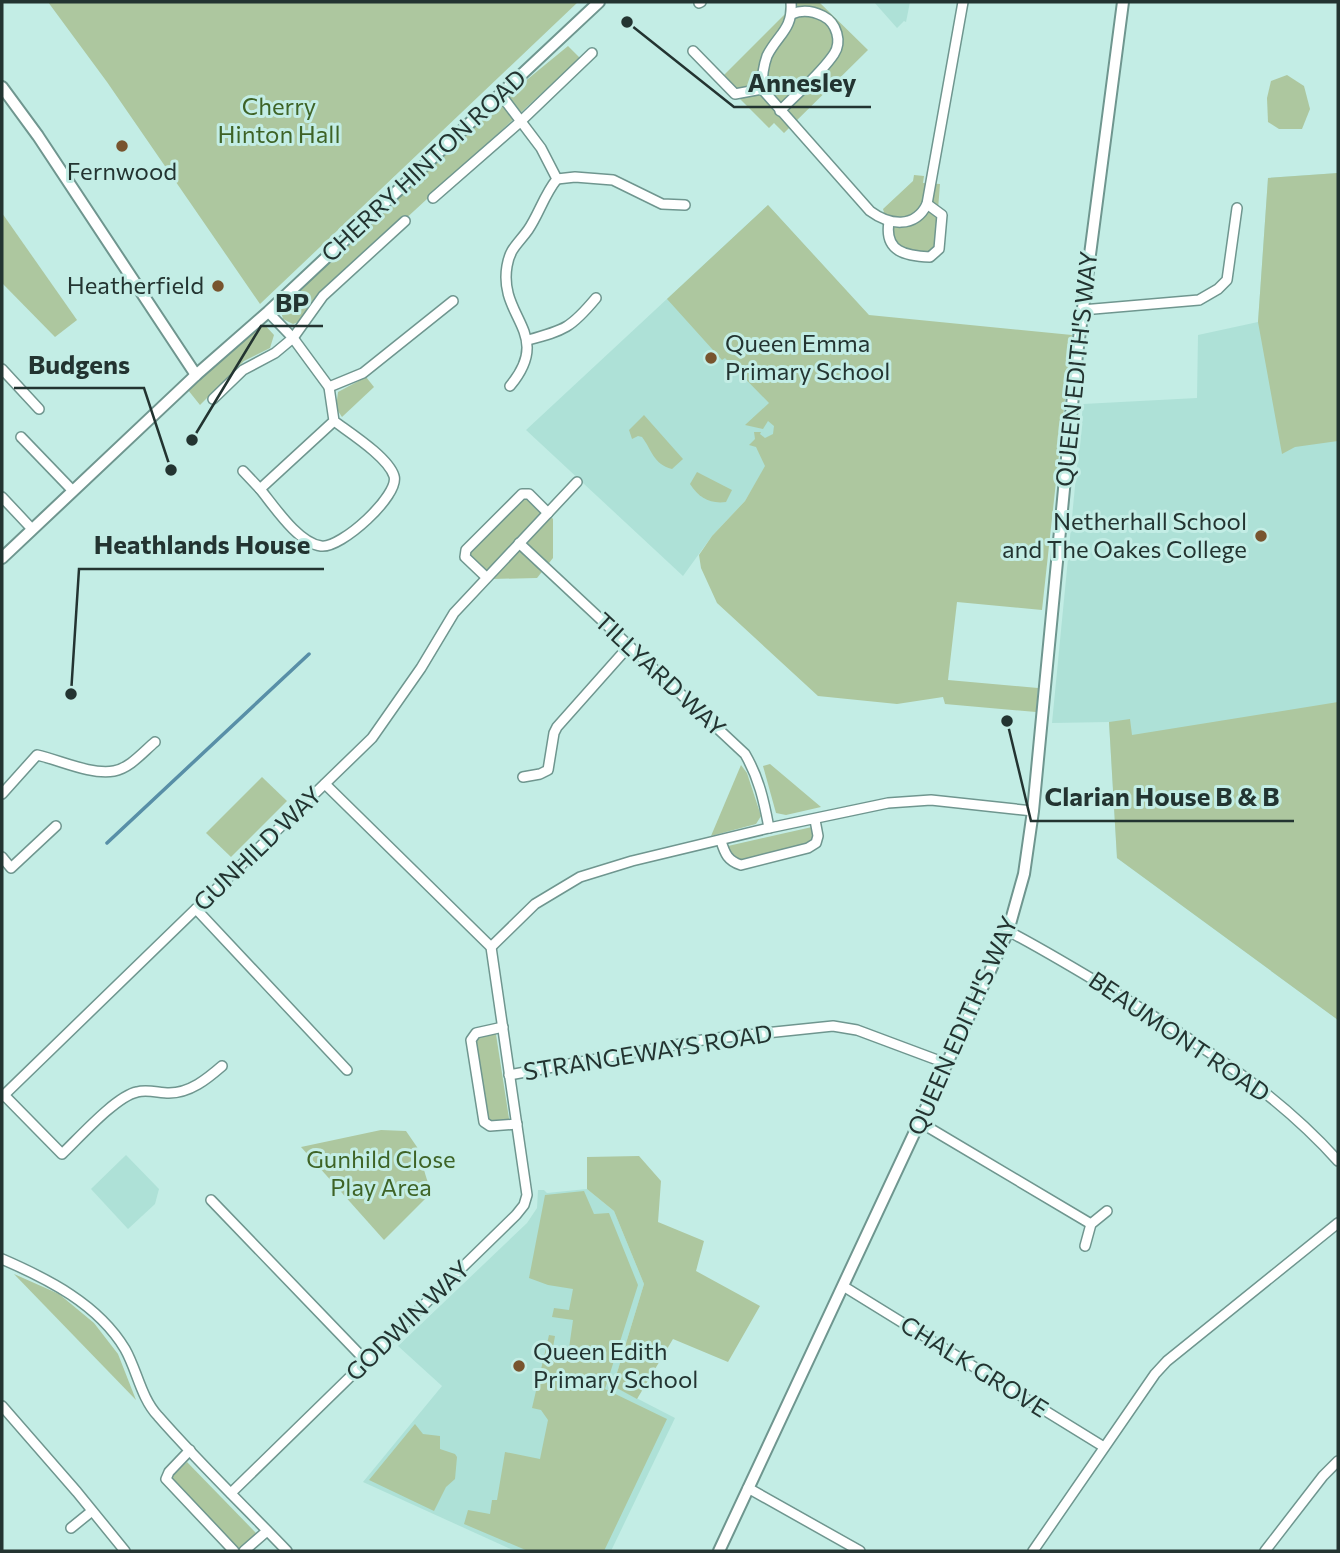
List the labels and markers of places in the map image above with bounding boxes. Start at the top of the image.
callout: Annesley [734,60,871,107]
marker: Fernwood [114,138,130,154]
place label: Fernwood [67,156,177,185]
place label: Heatherfield [67,270,204,299]
marker: Heatherfield [210,278,226,294]
callout: BP [261,279,323,326]
place label: Queen Emma Primary School [725,328,890,385]
callout: Budgens [14,341,144,388]
marker: Queen Emma Primary School [703,350,719,366]
place label: Netherhall School and The Oakes College [1002,506,1247,563]
callout: Heathlands House [79,522,324,569]
marker: Netherhall School and The Oakes College [1253,528,1269,544]
callout: Clarian House B & B [1031,774,1294,821]
place label: Queen Edith Primary School [533,1336,698,1393]
marker: Queen Edith Primary School [511,1358,527,1374]

